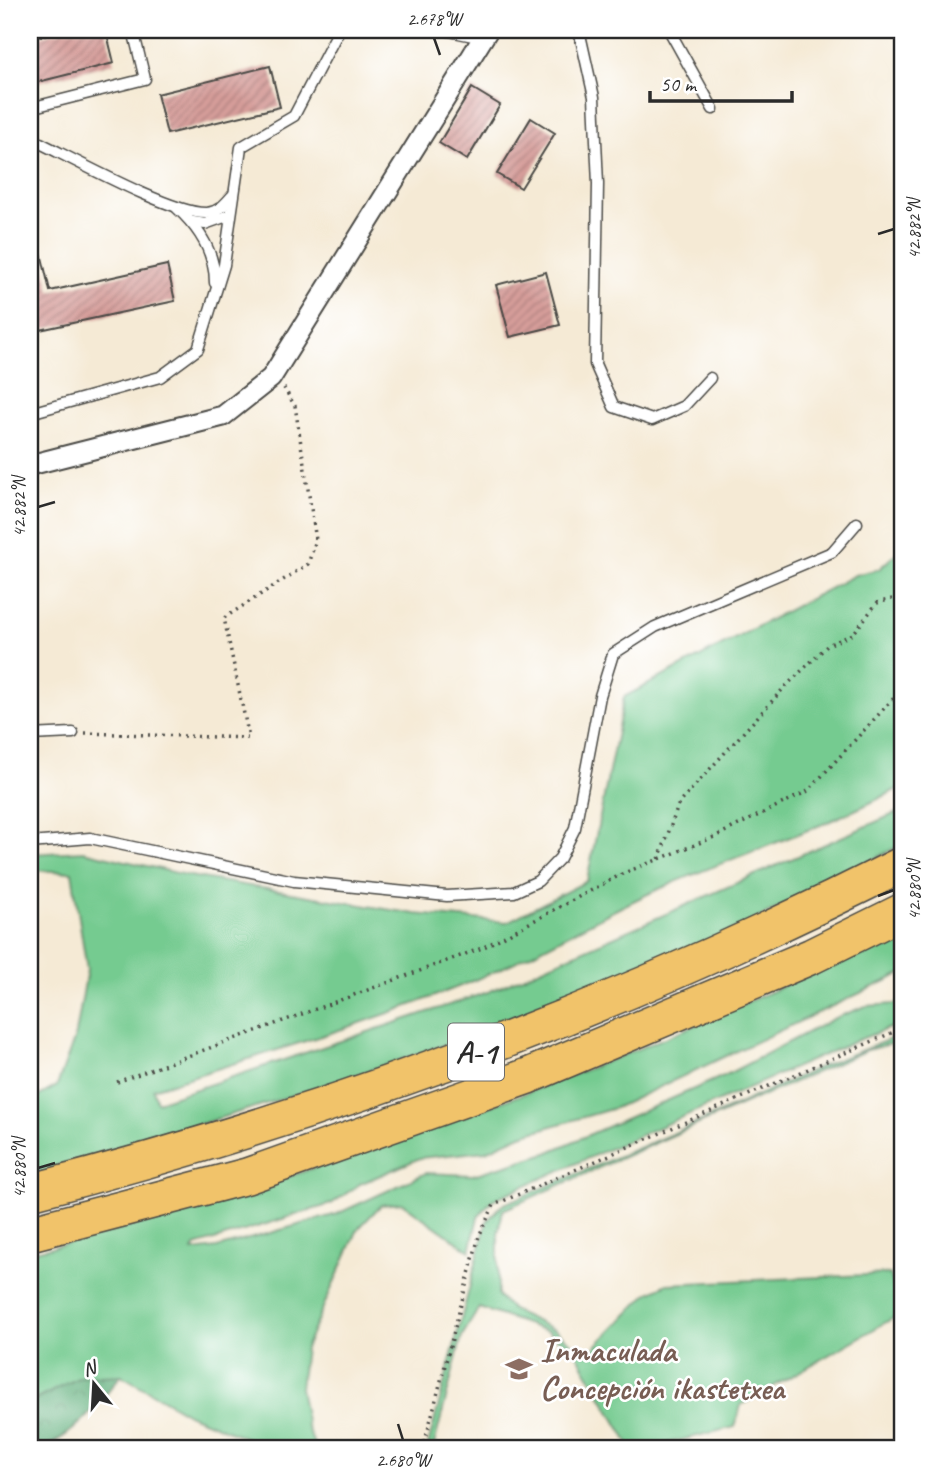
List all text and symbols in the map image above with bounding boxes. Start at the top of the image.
text: 2.678°W [407,8,464,30]
scale bar [650,60,791,104]
text: 50 m [660,71,698,97]
text: 42.882°N [903,196,925,259]
text: 42.882°N [8,474,30,537]
text: 42.880°N [903,857,925,920]
road number: A-1 [448,1023,504,1080]
text: 42.880°N [8,1135,30,1198]
place label: Inmaculada Concepción ikastetxea [540,1329,787,1409]
north arrow [60,1350,130,1420]
school or university icon: Inmaculada Concepción ikastetxea [504,1354,534,1384]
text: N [80,1355,101,1382]
text: 2.680°W [376,1449,433,1471]

